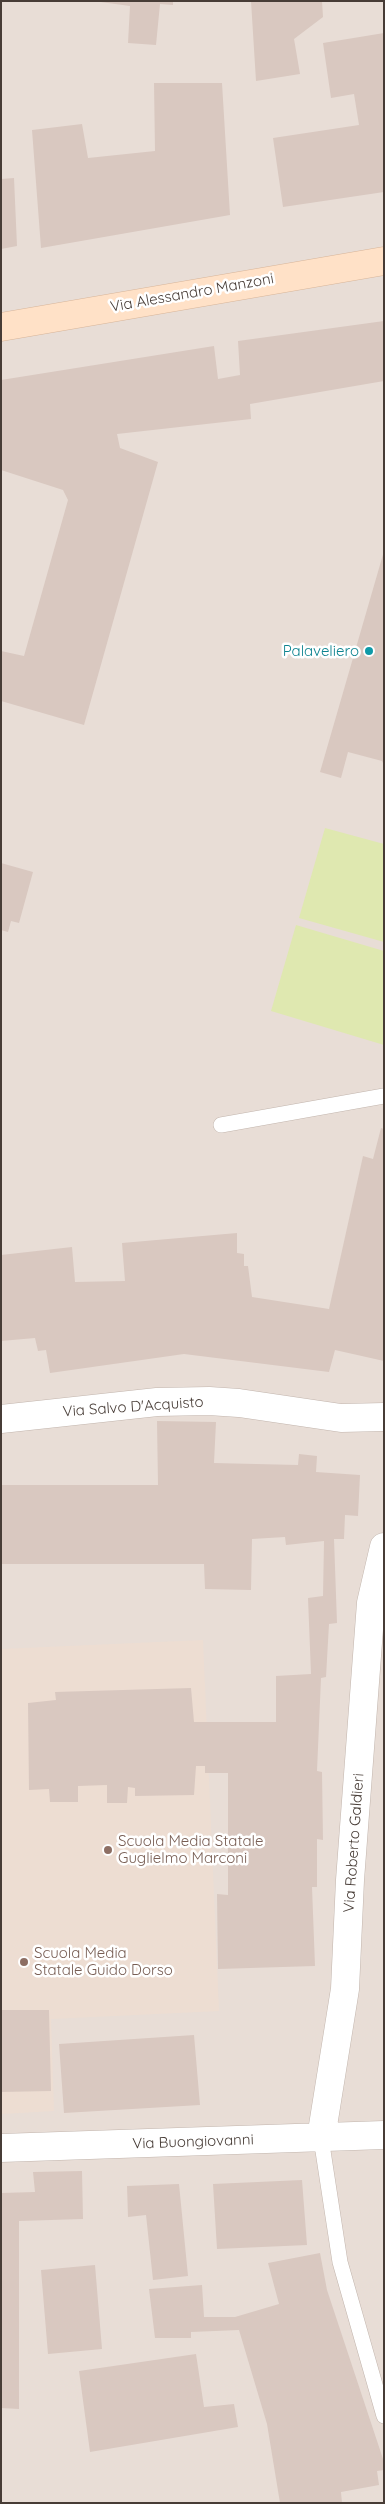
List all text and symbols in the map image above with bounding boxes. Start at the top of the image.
street label: Via Alessandro Manzoni [109,270,275,316]
place label: Palaveliero [283,642,359,660]
marker: Palaveliero [363,645,375,657]
street label: Via Salvo D'Acquisto [62,1393,204,1421]
street label: Via Roberto Galdieri [340,1773,368,1913]
place label: Scuola Media Statale Guglielmo Marconi [118,1832,263,1867]
marker: Scuola Media Statale Guglielmo Marconi [102,1844,114,1856]
place label: Scuola Media Statale Guido Dorso [34,1944,173,1979]
marker: Scuola Media Statale Guido Dorso [18,1956,30,1968]
street label: Via Buongiovanni [132,2131,254,2153]

